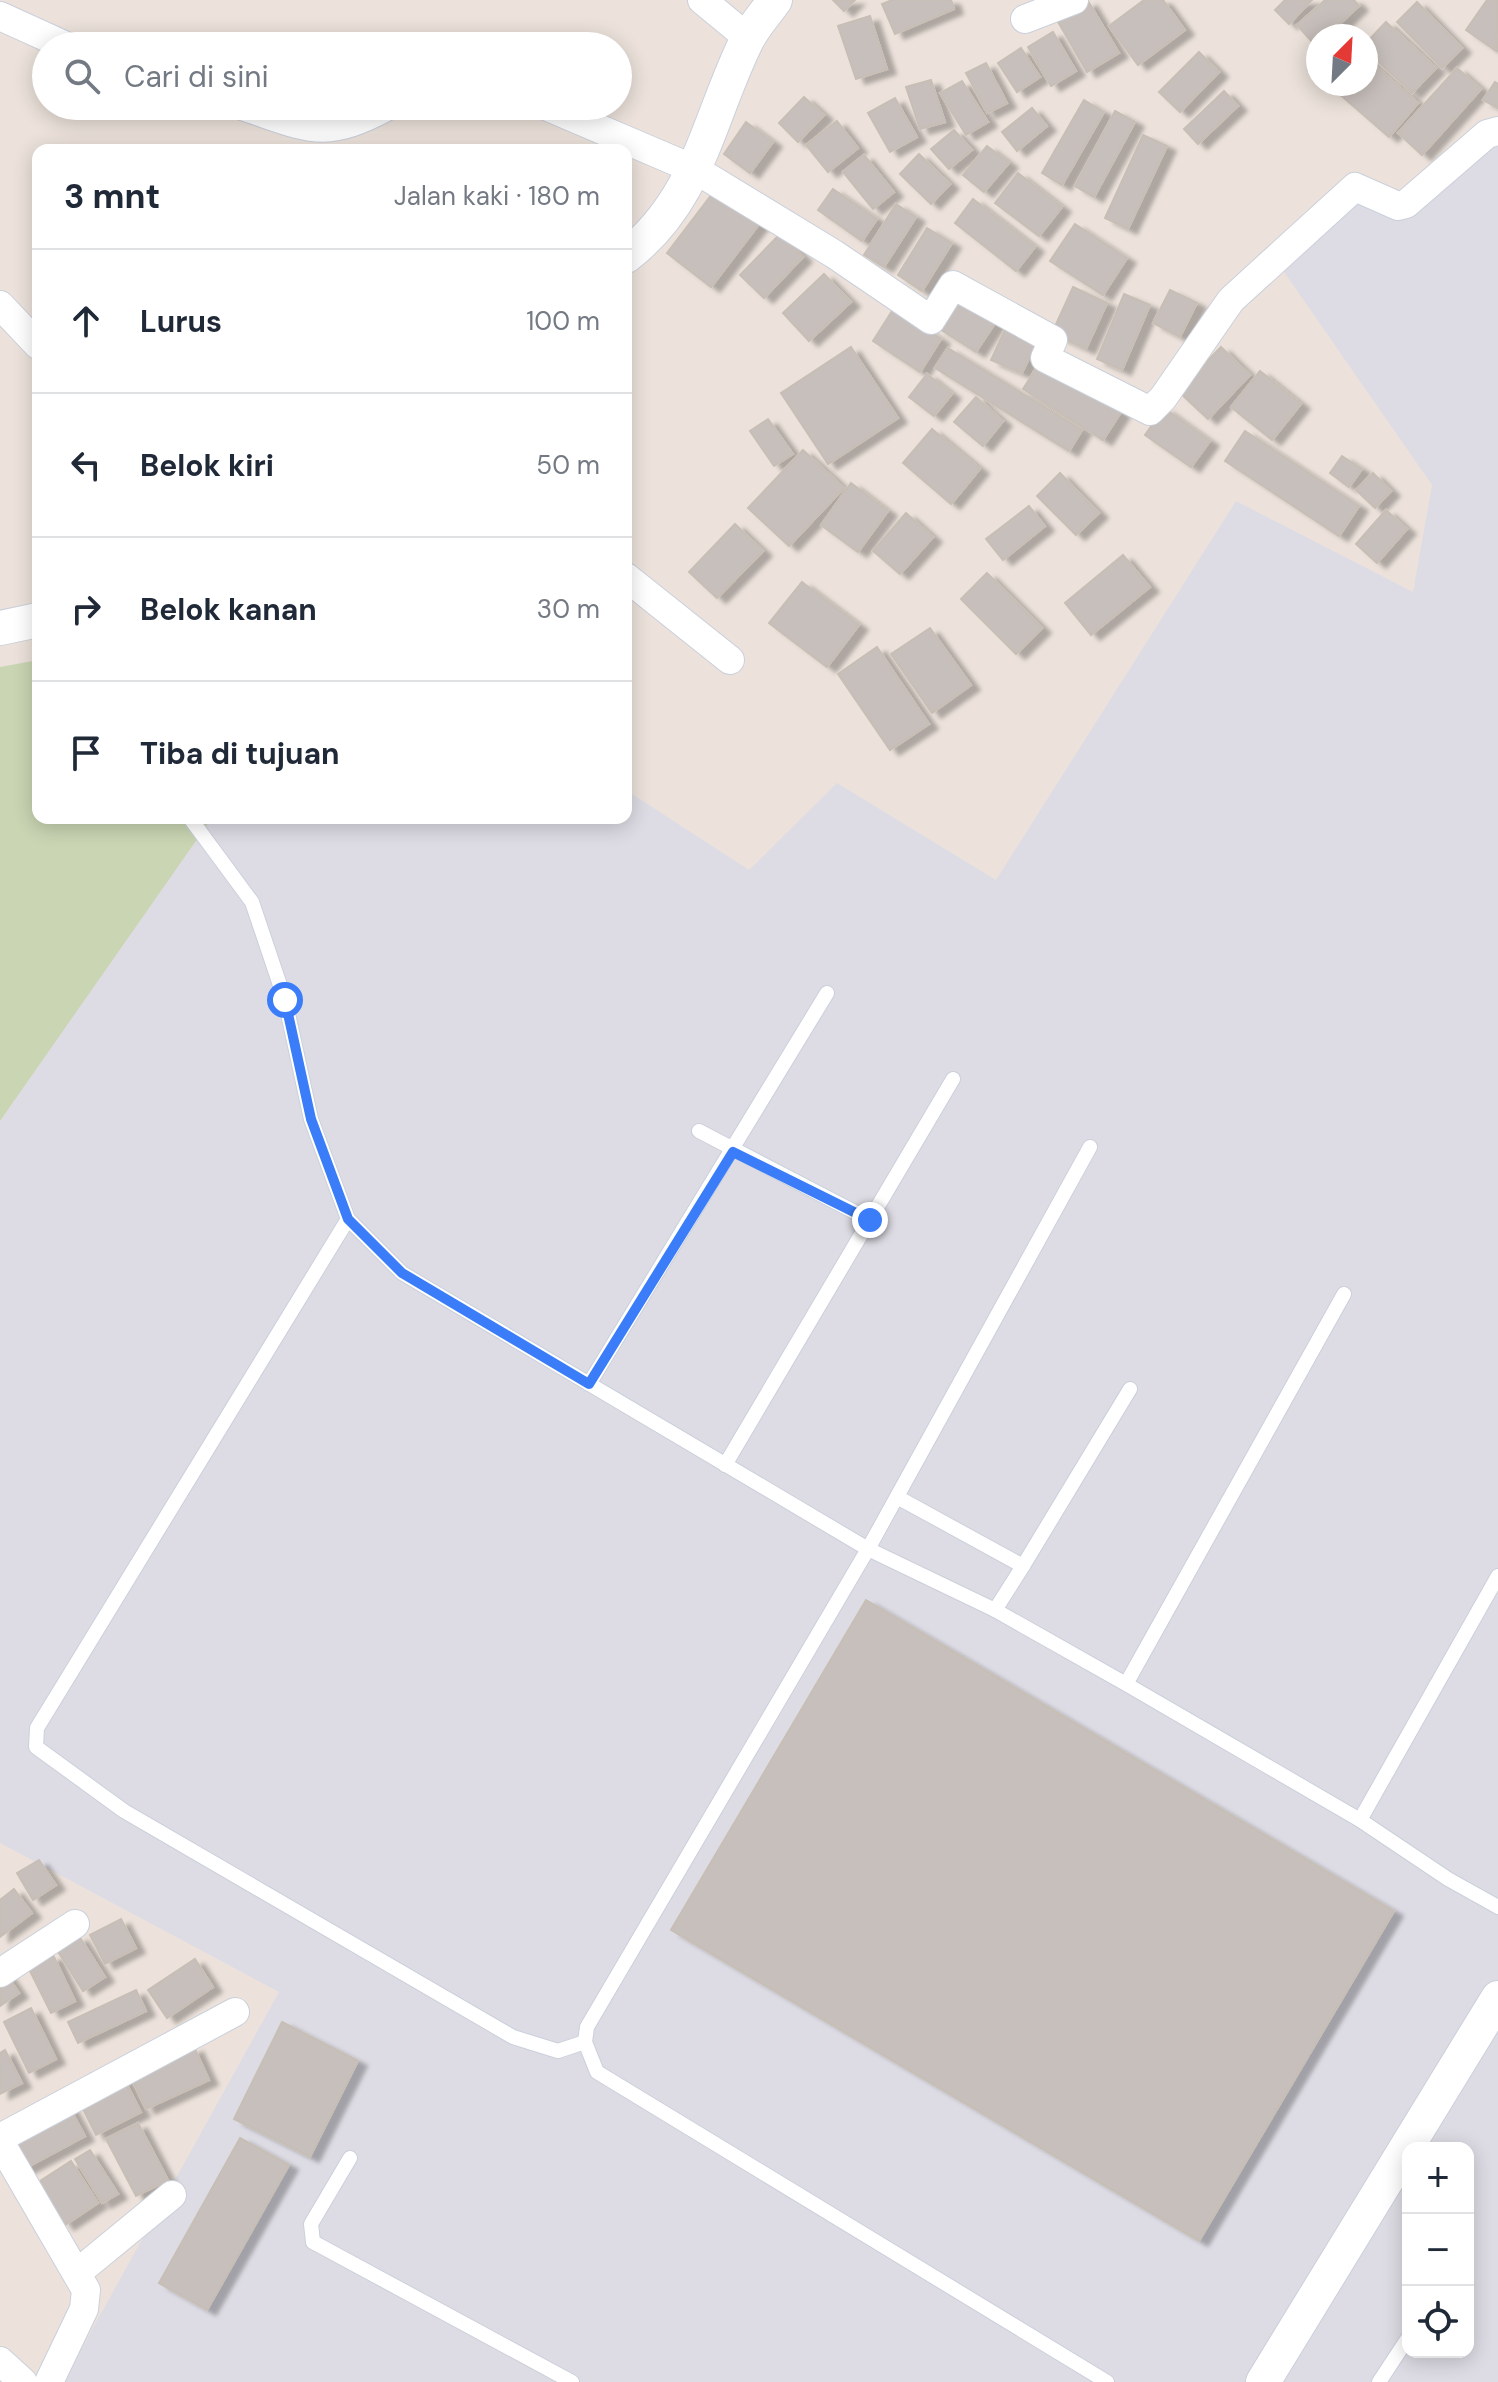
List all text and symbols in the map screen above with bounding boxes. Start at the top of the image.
north arrow [1306,24,1378,96]
search box [32,32,632,120]
icon: search [60,54,104,98]
text: Cari di sini [124,57,269,96]
text: 3 mnt [64,174,160,219]
text: Jalan kaki · 180 m [394,179,600,213]
icon: ahead [64,299,108,343]
text: Lurus [140,302,222,341]
text: 100 m [526,304,600,338]
icon: left [64,443,108,487]
text: Belok kiri [140,446,274,485]
text: 50 m [536,448,600,482]
icon: right [64,587,108,631]
text: Belok kanan [140,590,317,629]
text: 30 m [537,592,600,626]
icon: arrive [64,731,108,775]
text: Tiba di tujuan [140,734,340,773]
route start [267,982,303,1018]
route end [852,1202,888,1238]
map controls [1402,2142,1474,2358]
button: + [1402,2142,1474,2214]
button: − [1402,2214,1474,2286]
button: locate [1402,2286,1474,2358]

